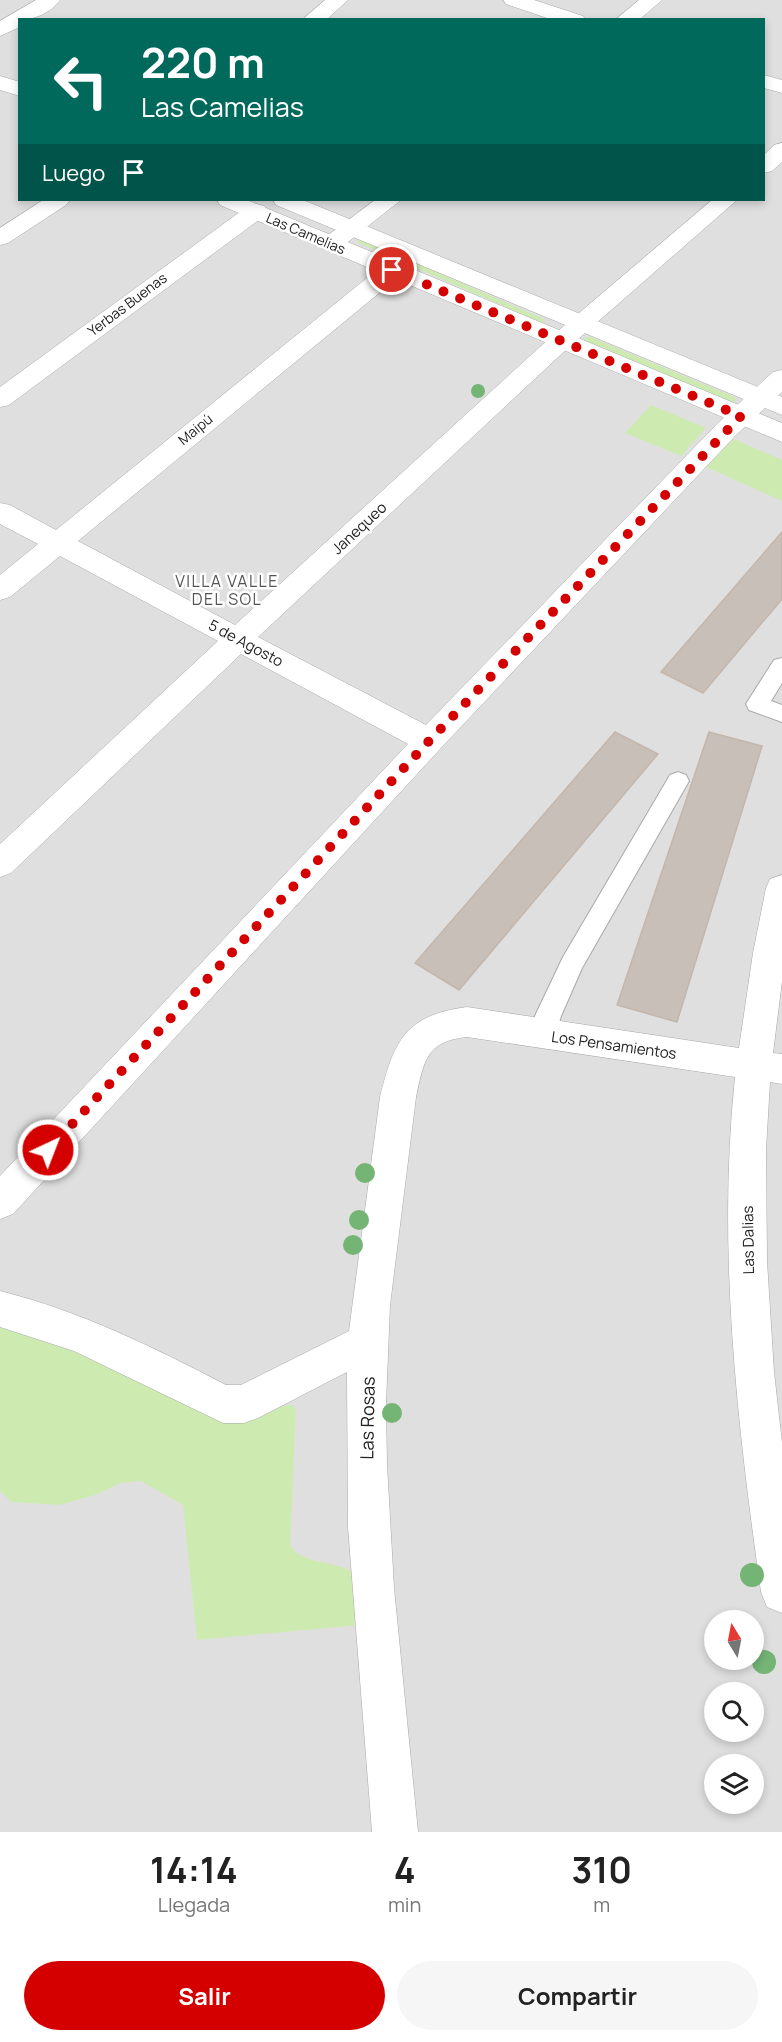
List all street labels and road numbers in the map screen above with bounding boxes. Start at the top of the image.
street label: Las Camelias [263,208,349,258]
street label: Yerbas Buenas [84,268,170,340]
street label: Maipú [174,409,216,449]
street label: Janequeo [327,497,391,559]
street label: 5 de Agosto [205,614,287,672]
street label: Los Pensamientos [550,1026,678,1064]
street label: Las Dalias [737,1205,759,1274]
street label: Las Rosas [354,1376,380,1460]

